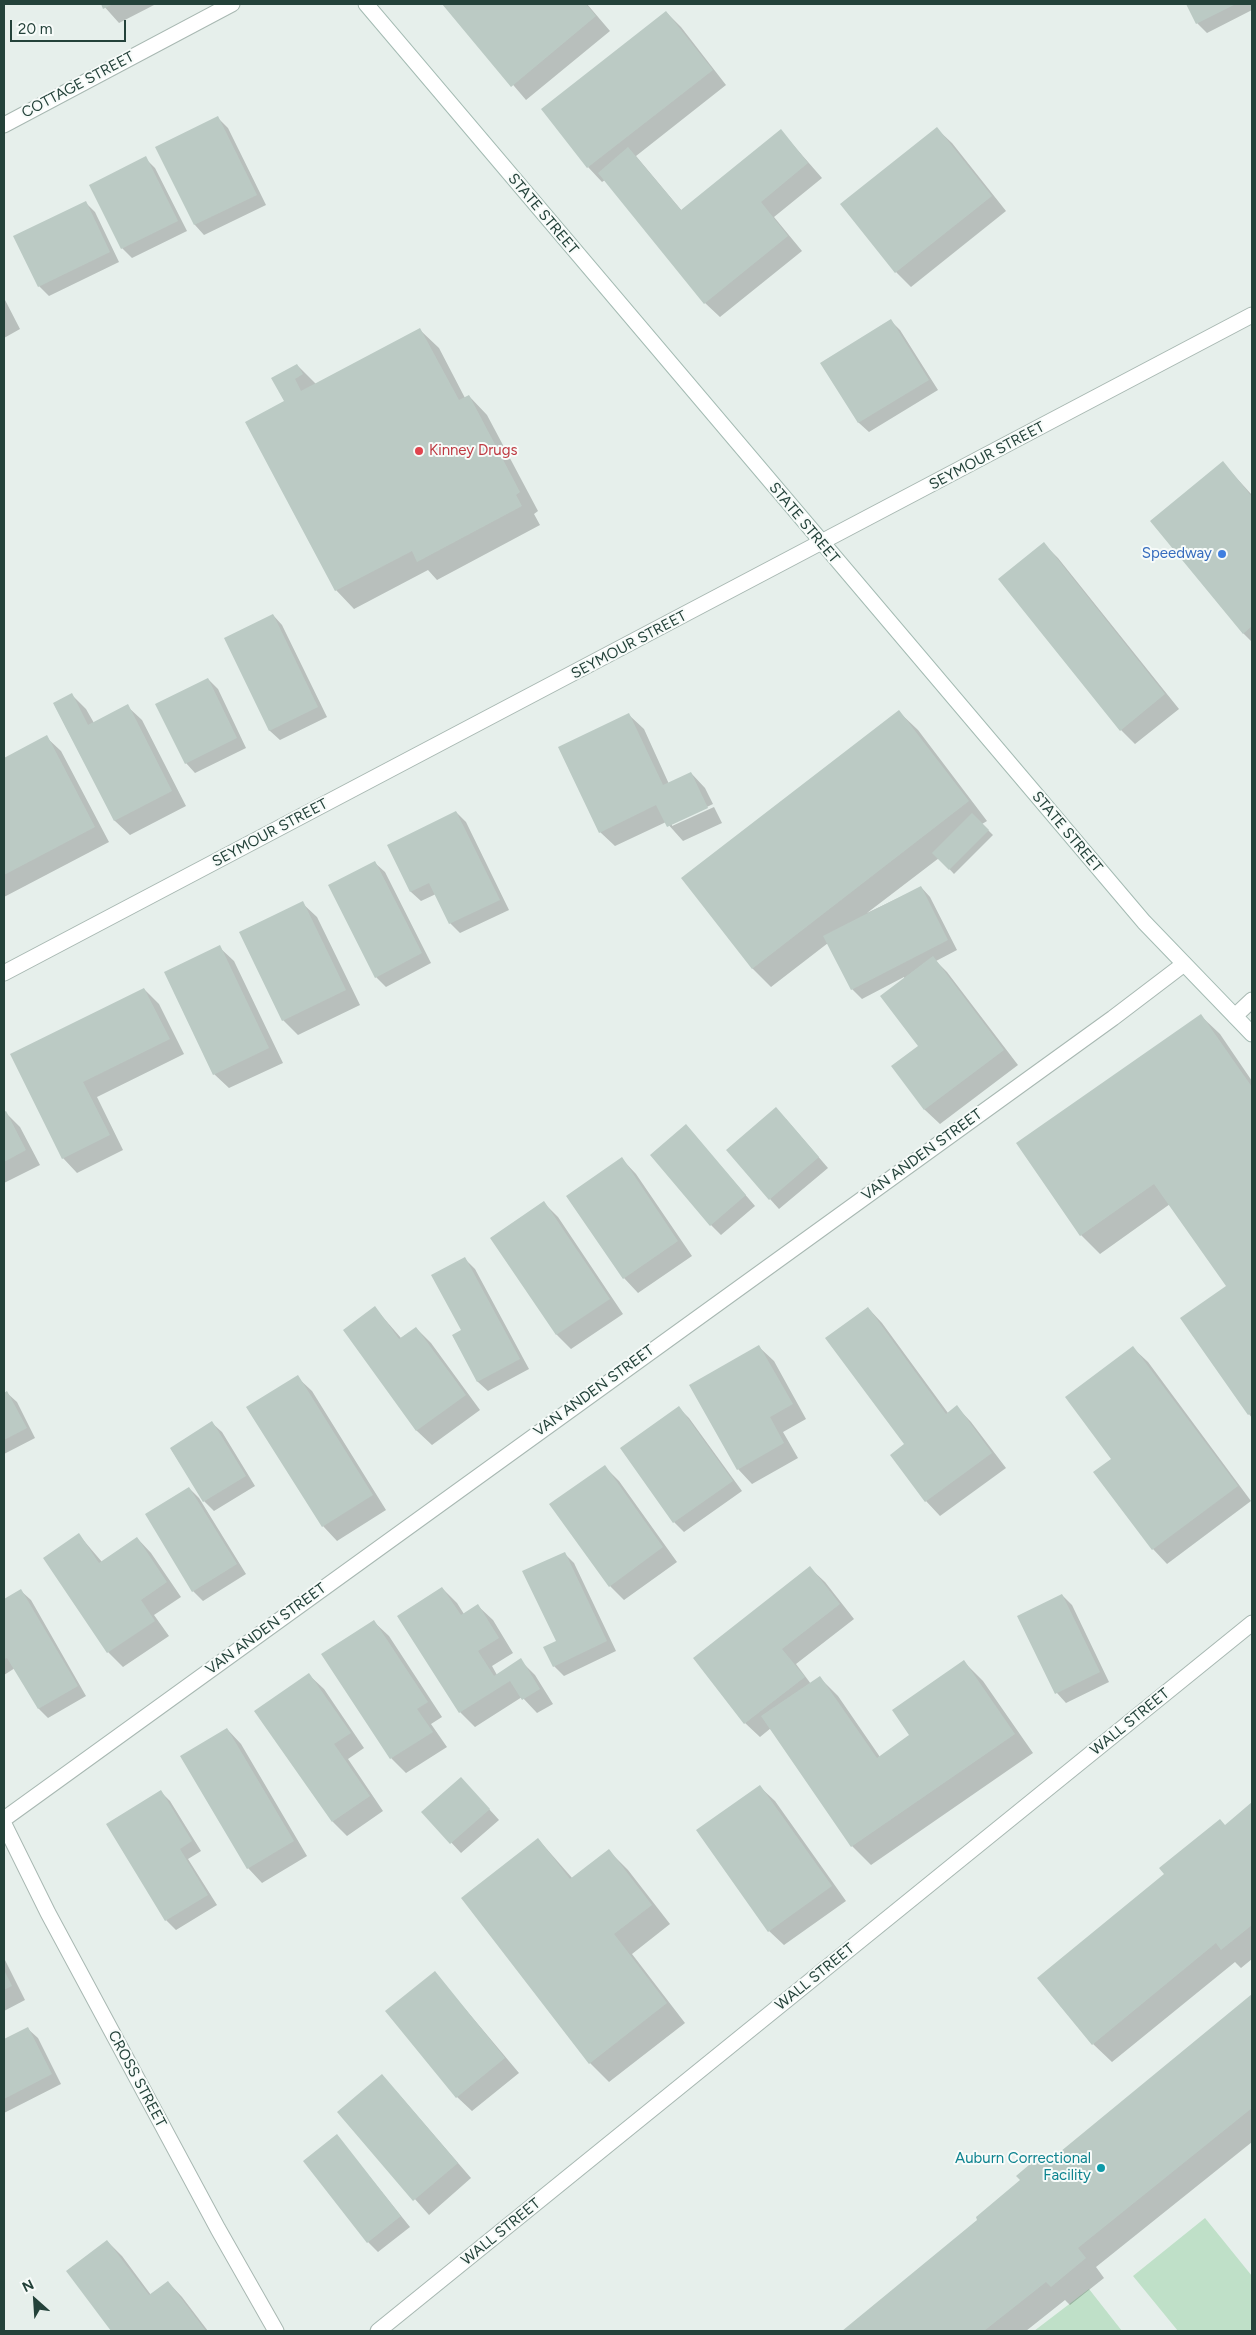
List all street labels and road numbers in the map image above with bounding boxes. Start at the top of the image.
street label: COTTAGE STREET [19,48,137,122]
street label: STATE STREET [504,170,582,258]
street label: SEYMOUR STREET [926,418,1048,494]
street label: STATE STREET [765,479,843,567]
street label: SEYMOUR STREET [568,607,690,683]
street label: STATE STREET [1028,788,1106,876]
street label: SEYMOUR STREET [209,795,331,871]
street label: VAN ANDEN STREET [858,1105,986,1205]
street label: VAN ANDEN STREET [530,1341,658,1441]
street label: VAN ANDEN STREET [202,1579,330,1679]
street label: WALL STREET [1087,1685,1173,1759]
street label: WALL STREET [772,1940,858,2014]
street label: CROSS STREET [104,2028,170,2130]
street label: WALL STREET [458,2195,544,2269]

